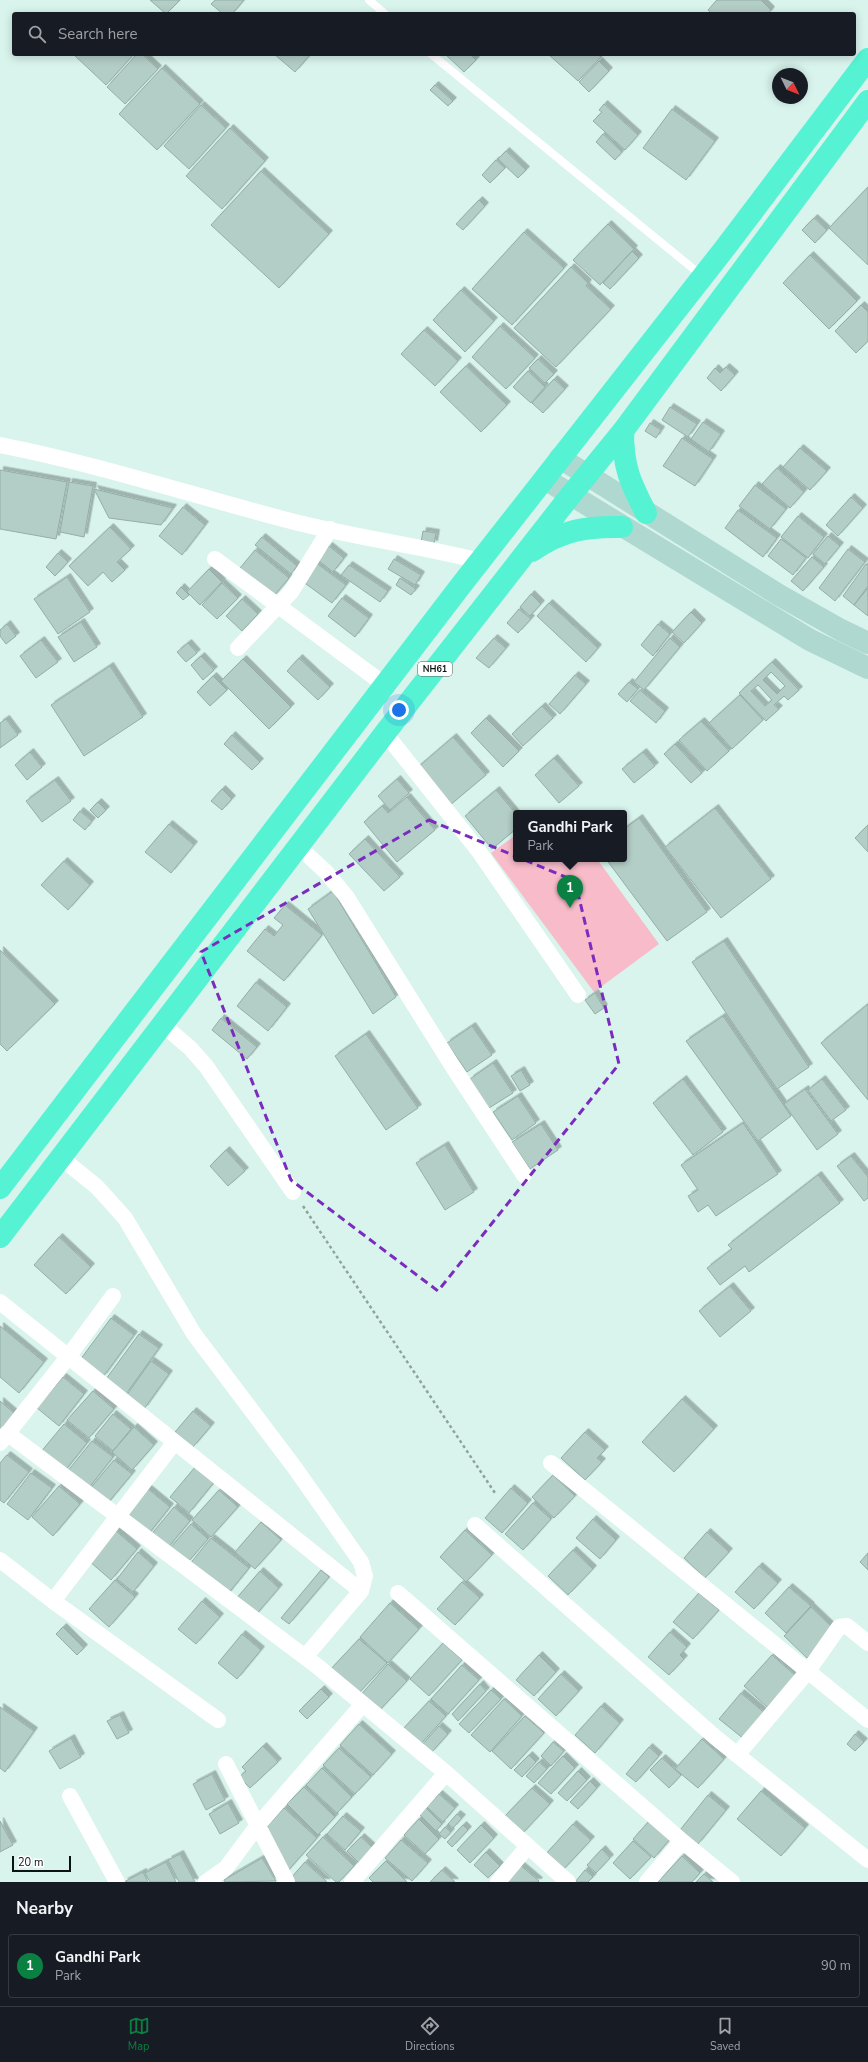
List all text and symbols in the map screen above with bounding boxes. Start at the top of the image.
search box [12,12,856,56]
icon: search [26,23,48,45]
text: Search here [58,24,138,44]
north arrow [772,68,808,104]
road number: NH61 [418,662,452,676]
your location [389,700,409,720]
popup [513,810,627,862]
text: Gandhi Park [527,817,613,837]
text: Park [527,837,553,855]
pin: 1 [557,875,583,908]
scale bar [12,1854,71,1873]
text: 20 m [18,1855,43,1870]
text: Nearby [16,1897,73,1920]
text: Gandhi Park [55,1947,140,1967]
text: 1 [26,1957,34,1975]
text: 90 m [821,1957,851,1975]
text: Park [55,1967,81,1985]
tab: Map [128,2015,150,2054]
tab: Directions [405,2015,455,2054]
tab: Saved [710,2015,740,2054]

